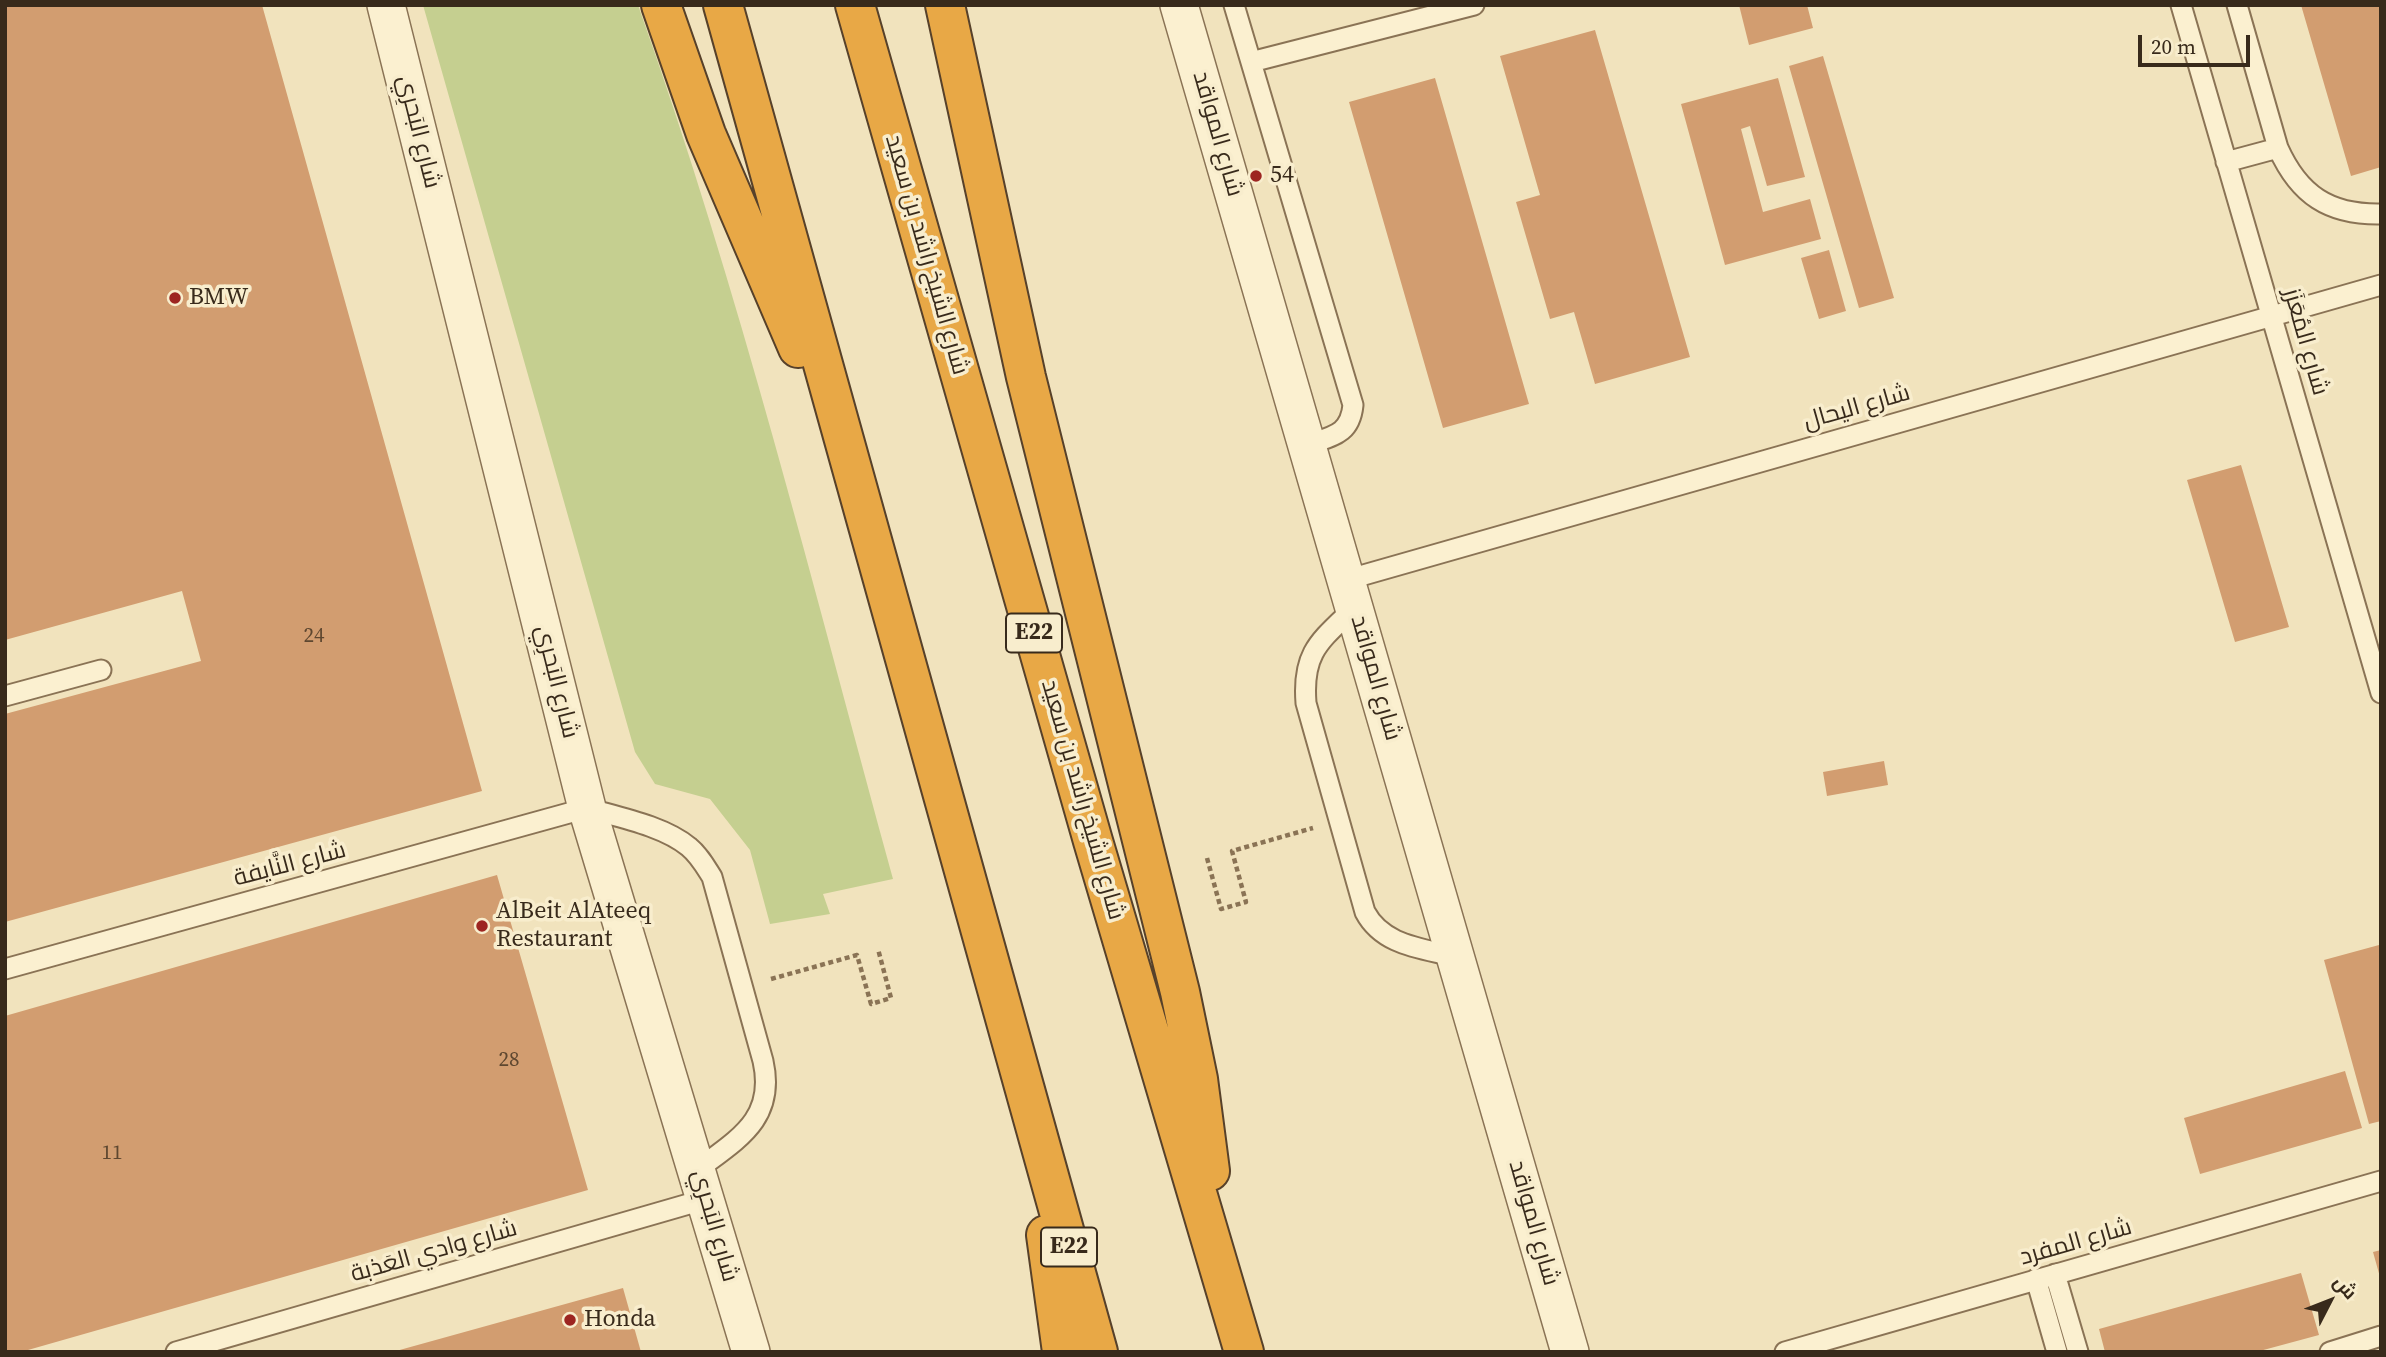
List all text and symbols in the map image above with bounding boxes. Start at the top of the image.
scale bar [2141,21,2253,65]
text: 20 m [2151,32,2196,61]
street label: شارع المواقد [1185,68,1249,200]
street label: شارع البَحرِي [390,73,446,191]
street label: شارع الشيخ راشد بن سعيد [878,132,974,378]
place label: 54 [1270,162,1294,190]
marker: 54 [1248,168,1264,184]
place label: BMW [189,284,248,312]
street label: شارع المُعَزَز [2276,285,2334,399]
marker: BMW [167,290,183,306]
street label: شارع اليحال [1800,379,1914,437]
street label: شارع المواقد [1343,612,1407,744]
road number: E22 [1006,614,1062,652]
street label: شارع البَحرِي [528,623,584,741]
house number: 24 [304,624,324,650]
street label: شارع الشيخ راشد بن سعيد [1034,677,1130,923]
street label: شارع النَّايفة [231,836,349,894]
place label: AlBeit AlAteeq Restaurant [496,898,651,954]
marker: AlBeit AlAteeq Restaurant [474,918,490,934]
house number: 28 [499,1048,519,1074]
house number: 11 [102,1141,122,1167]
street label: شارع المواقد [1501,1157,1565,1289]
street label: شارع البَحرِي [684,1167,744,1285]
street label: شارع المفرد [2017,1213,2135,1273]
street label: شارع وادي العَذبة [347,1214,521,1290]
road number: E22 [1041,1228,1097,1266]
north arrow [2295,1266,2365,1336]
text: ش [2328,1269,2363,1305]
place label: Honda [584,1306,656,1334]
marker: Honda [562,1312,578,1328]

